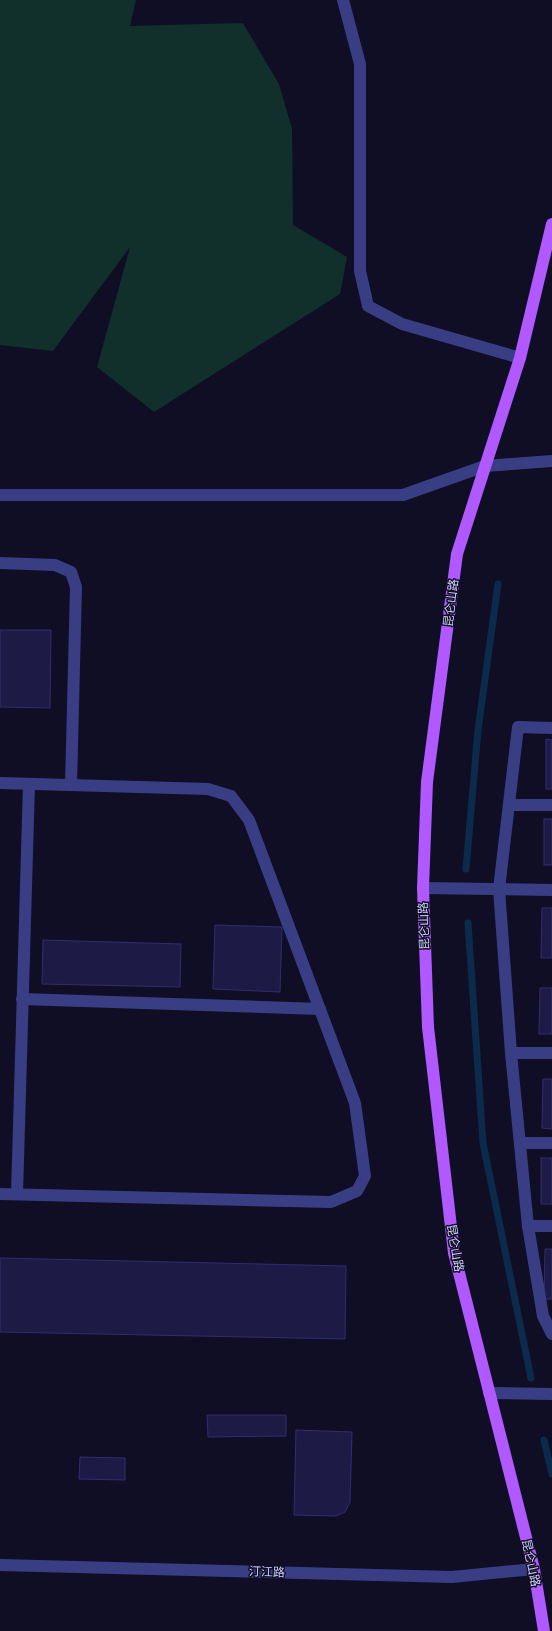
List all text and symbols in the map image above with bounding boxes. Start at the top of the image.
street label: 昆仑山路 [441,578,461,628]
street label: 昆仑山路 [416,902,432,950]
street label: 昆仑山路 [444,1223,466,1273]
street label: 昆仑山路 [519,1538,543,1588]
street label: 汀江路 [249,1564,285,1580]

